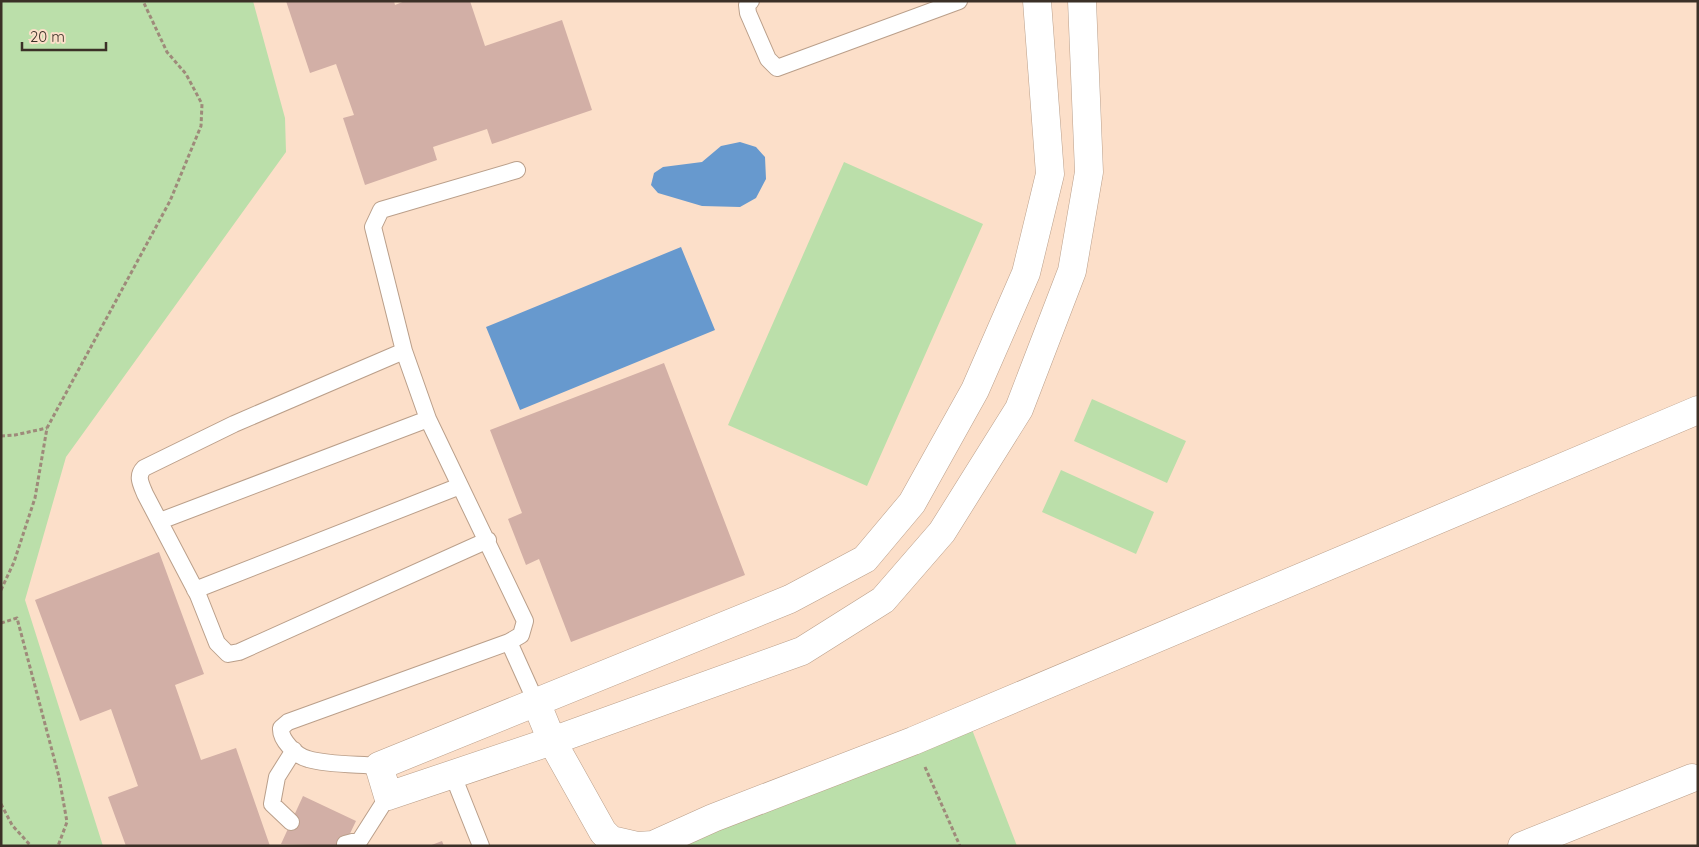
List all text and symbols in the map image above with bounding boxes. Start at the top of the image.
scale bar [22,20,106,52]
text: 20 m [30,27,65,46]

